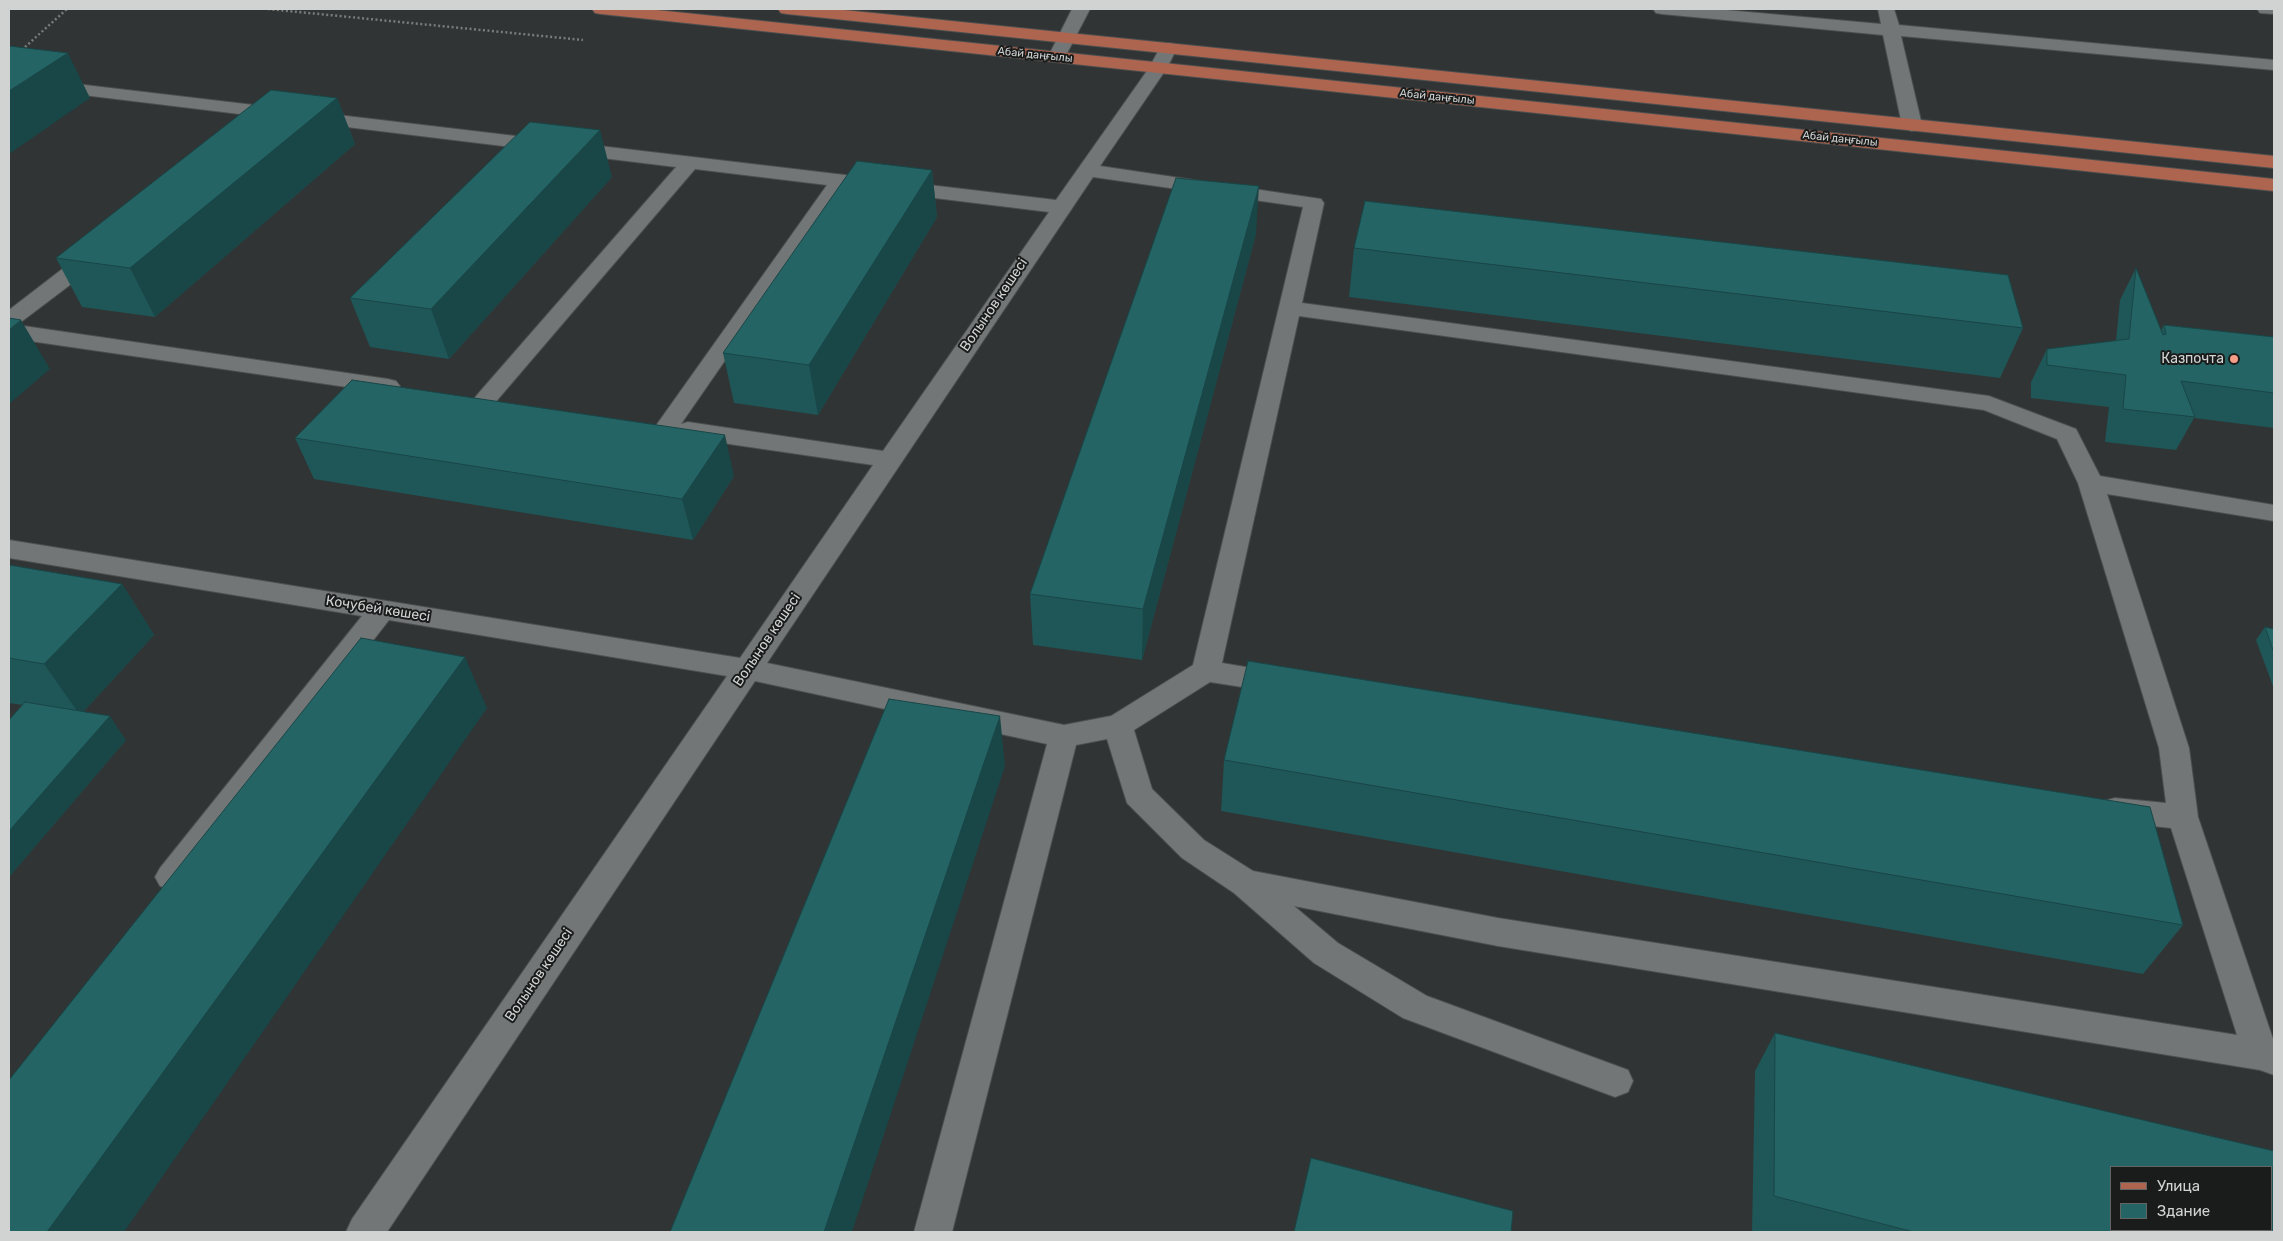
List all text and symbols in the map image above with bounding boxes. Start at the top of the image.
street label: Абай даңғылы [997,44,1073,66]
street label: Абай даңғылы [1399,86,1475,108]
street label: Абай даңғылы [1802,128,1878,150]
street label: Волынов көшесі [957,255,1031,355]
place label: Казпочта [2161,351,2224,367]
marker: Казпочта [2228,353,2240,365]
street label: Волынов көшесі [730,590,804,690]
street label: Кочубей көшесі [325,592,431,626]
street label: Волынов көшесі [502,925,576,1025]
legend [2110,1166,2273,1231]
text: Улица [2157,1177,2200,1195]
text: Здание [2157,1202,2210,1220]

